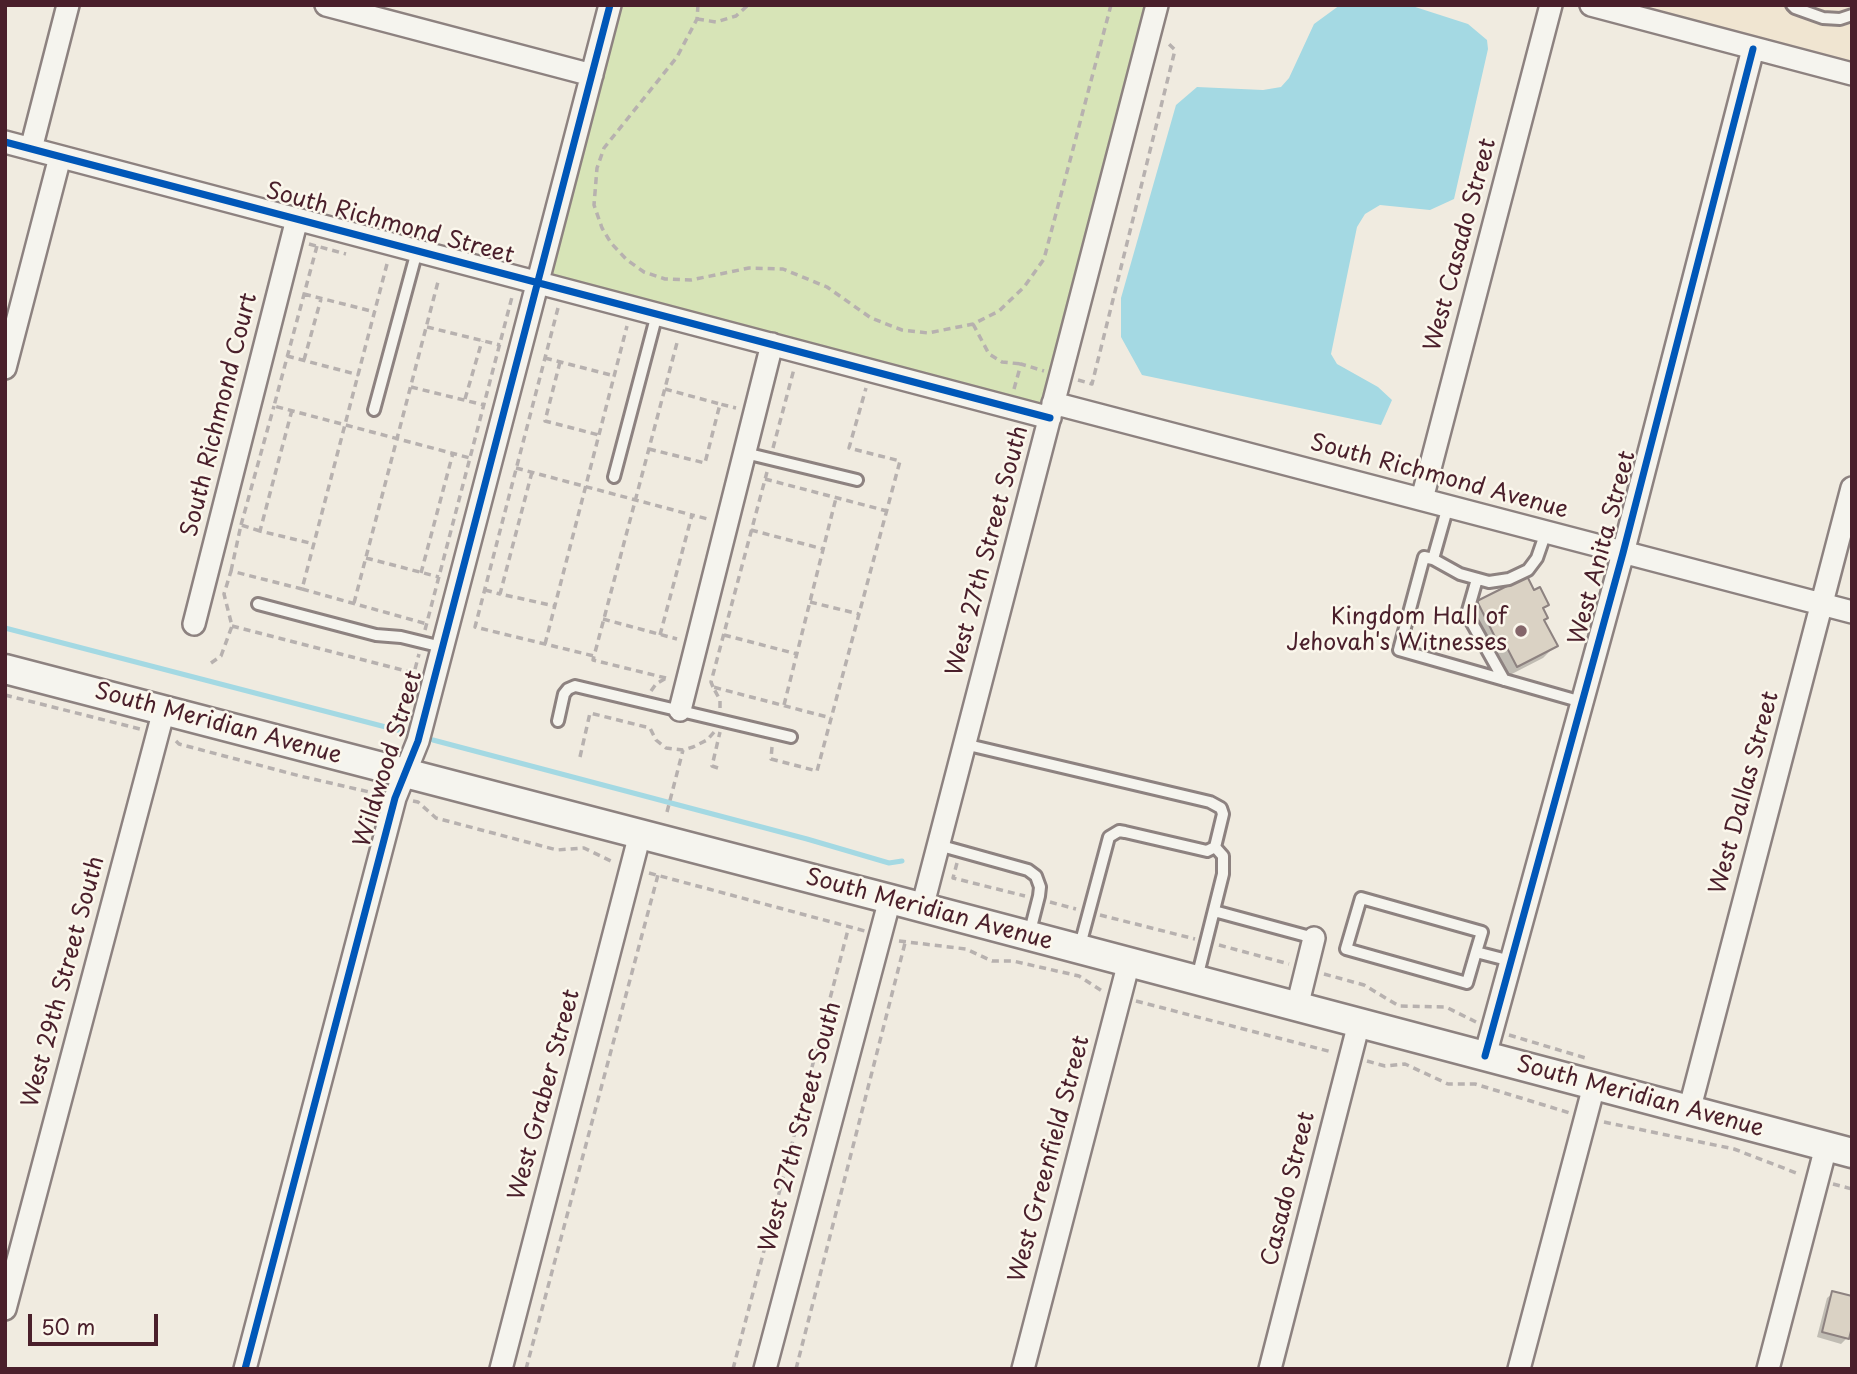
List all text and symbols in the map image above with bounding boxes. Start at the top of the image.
street label: West Casado Street [1419,135,1503,355]
street label: South Richmond Street [263,178,517,270]
street label: South Richmond Court [176,290,264,540]
street label: West 27th Street South [941,423,1035,679]
street label: South Richmond Avenue [1307,429,1571,525]
street label: West Anita Street [1564,448,1642,648]
place label: Kingdom Hall of Jehovah's Witnesses [1286,604,1507,658]
marker: Kingdom Hall of Jehovah's Witnesses [1513,623,1529,639]
street label: Wildwood Street [349,667,429,851]
street label: South Meridian Avenue [92,678,344,770]
street label: West Dallas Street [1705,689,1785,897]
street label: West 29th Street South [17,853,111,1111]
street label: South Meridian Avenue [803,864,1055,956]
street label: West Graber Street [504,986,586,1204]
street label: West 27th Street South [754,999,848,1255]
street label: West Greenfield Street [1004,1033,1096,1285]
street label: South Meridian Avenue [1514,1051,1766,1143]
street label: Casado Street [1256,1109,1322,1269]
scale bar [32,1300,161,1344]
text: 50 m [41,1310,95,1342]

